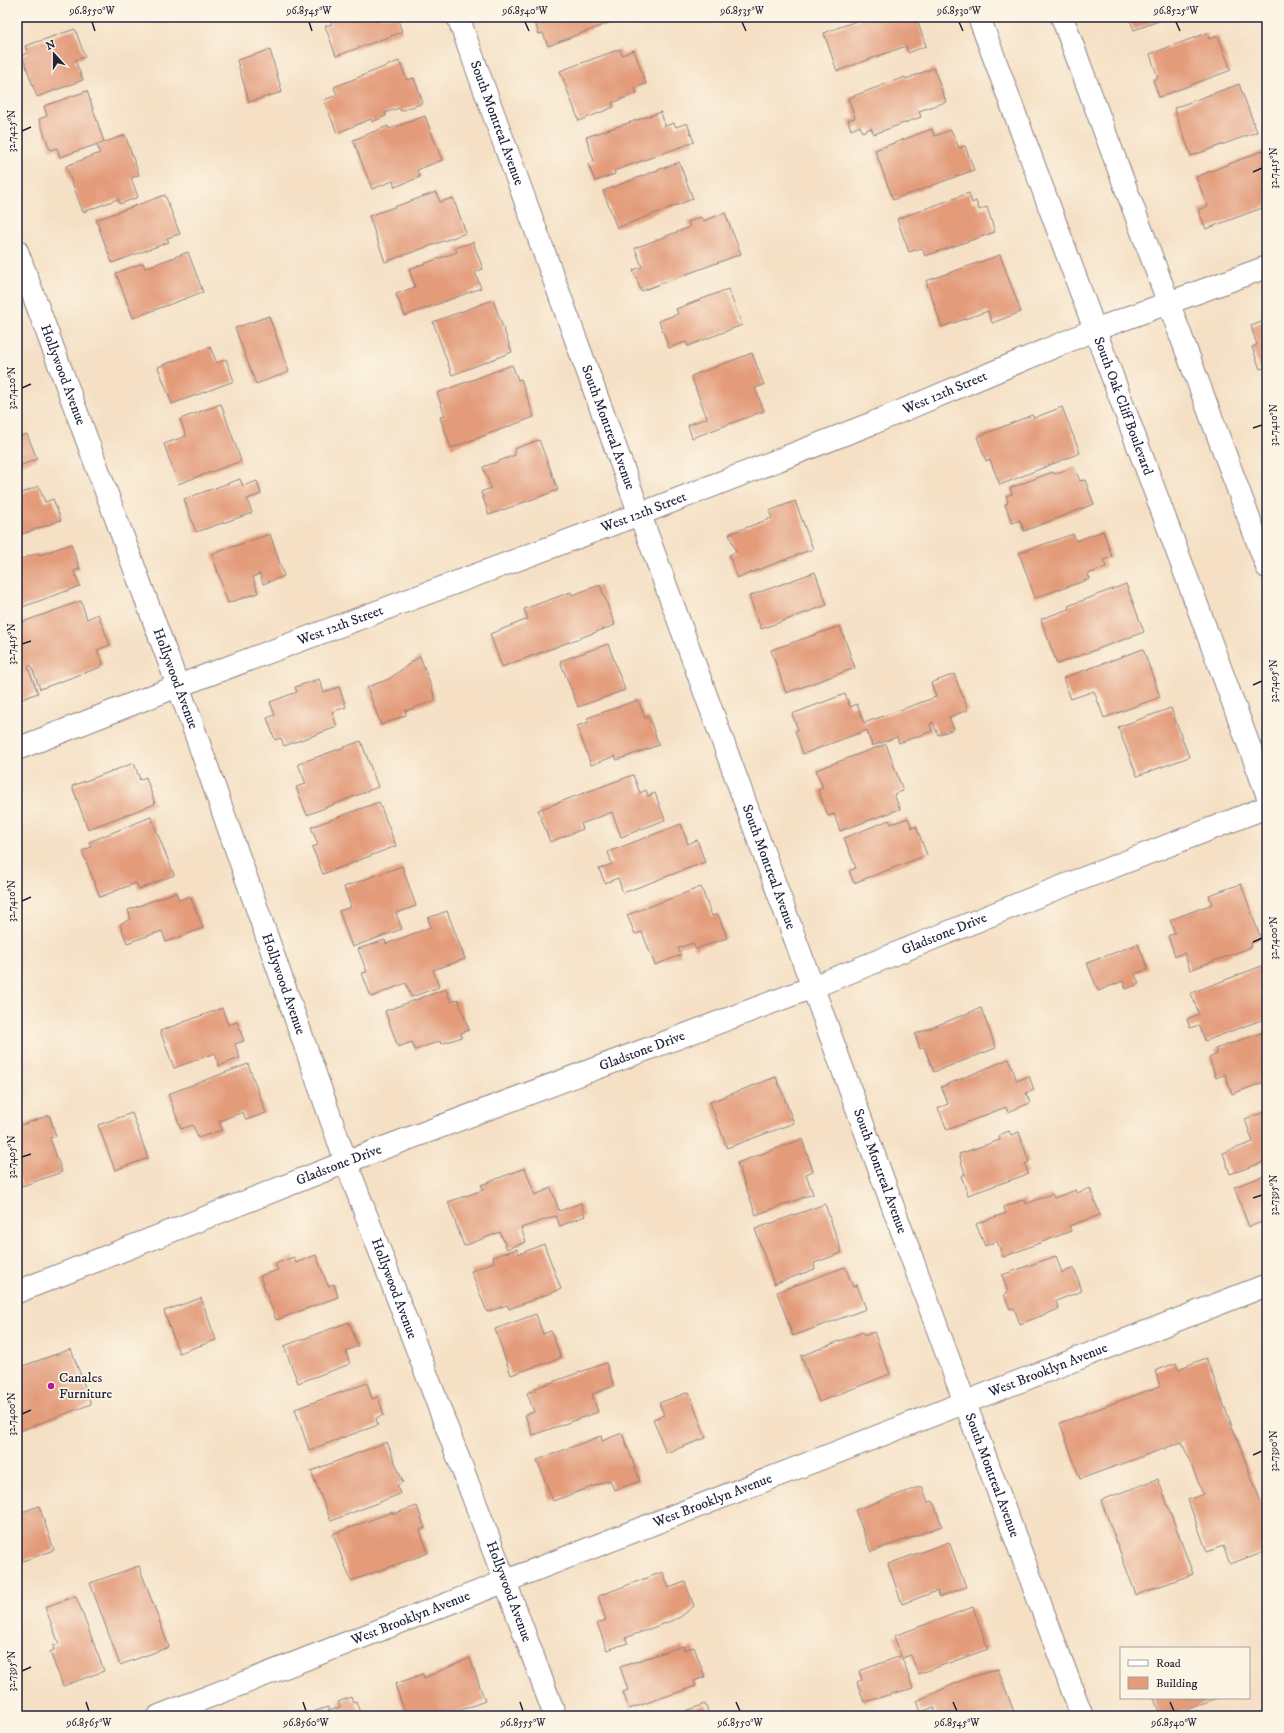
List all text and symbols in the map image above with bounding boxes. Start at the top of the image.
text: 96.8550°W [68,5,115,17]
text: 96.8545°W [285,5,332,17]
text: 96.8540°W [501,5,549,17]
text: 96.8535°W [719,5,765,17]
text: 96.8530°W [936,5,982,17]
text: 96.8525°W [1153,5,1199,17]
north arrow [34,34,74,74]
text: N [44,37,57,54]
street label: South Montreal Avenue [466,58,528,188]
text: 32.7425°N [6,110,18,152]
text: 32.7415°N [1268,147,1280,189]
street label: Hollywood Avenue [36,322,90,428]
street label: South Oak Cliff Boulevard [1089,334,1157,478]
street label: South Montreal Avenue [577,363,639,492]
text: 32.7420°N [6,366,18,410]
street label: West 12th Street [899,367,990,419]
text: 32.7410°N [1268,404,1280,446]
street label: West 12th Street [598,488,690,537]
street label: West 12th Street [294,601,386,650]
text: 32.7415°N [6,623,18,665]
street label: Hollywood Avenue [148,626,202,732]
text: 32.7405°N [1268,659,1280,703]
street label: South Montreal Avenue [738,802,800,932]
text: 32.7410°N [6,880,18,922]
street label: Gladstone Drive [899,909,990,959]
text: 32.7400°N [1268,916,1280,960]
street label: Hollywood Avenue [257,931,310,1037]
street label: Gladstone Drive [597,1027,688,1075]
street label: South Montreal Avenue [849,1106,911,1236]
text: 32.7405°N [6,1135,18,1179]
street label: Gladstone Drive [294,1140,384,1190]
text: 32.7395°N [1268,1175,1280,1215]
street label: Hollywood Avenue [367,1236,421,1342]
street label: West Brooklyn Avenue [985,1339,1110,1402]
place label: Canales Furniture [59,1369,112,1403]
marker: Canales Furniture [46,1381,56,1391]
text: 32.7400°N [6,1392,18,1436]
street label: South Montreal Avenue [961,1411,1024,1540]
text: 32.7390°N [1268,1430,1280,1472]
street label: West Brooklyn Avenue [650,1469,775,1532]
street label: Hollywood Avenue [482,1539,536,1645]
street label: West Brooklyn Avenue [348,1587,473,1650]
legend [1120,1647,1250,1699]
text: 32.7395°N [6,1651,18,1691]
text: Road [1156,1656,1181,1671]
text: Building [1156,1676,1197,1691]
text: 96.8565°W [65,1717,112,1729]
text: 96.8560°W [282,1717,330,1729]
text: 96.8555°W [500,1717,546,1729]
text: 96.8550°W [716,1717,763,1729]
text: 96.8545°W [933,1717,980,1729]
text: 96.8540°W [1150,1717,1198,1729]

